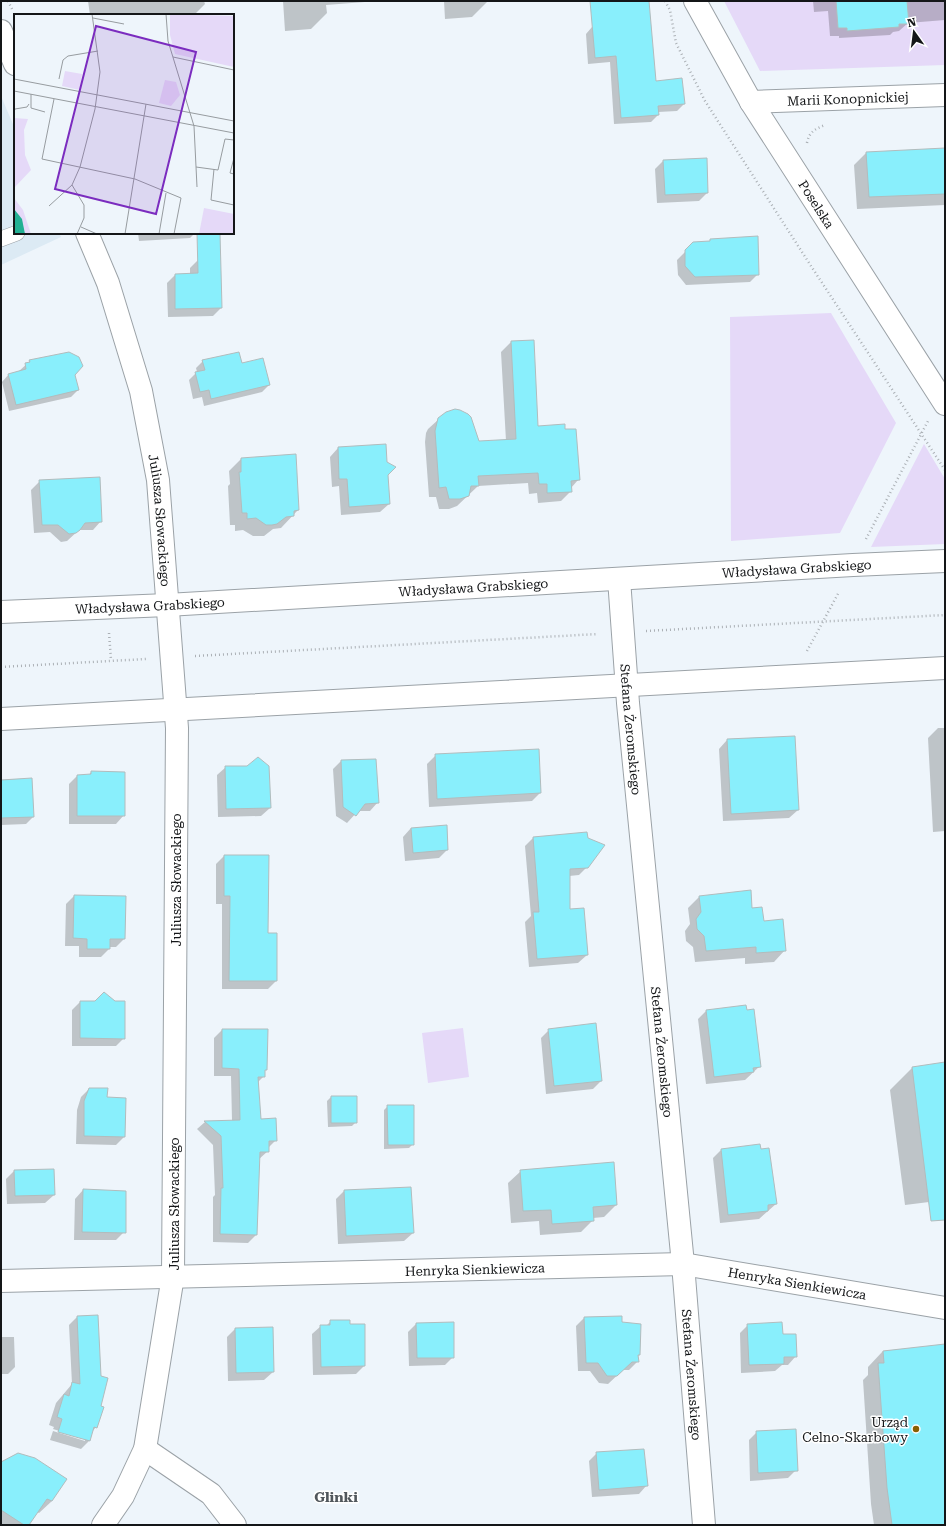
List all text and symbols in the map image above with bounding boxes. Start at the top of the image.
north arrow [894,12,934,52]
inset map [14,14,234,234]
text: N [906,15,918,30]
street label: Marii Konopnickiej [787,89,909,108]
street label: Poselska [796,177,838,231]
street label: Juliusza Słowackiego [146,453,174,587]
street label: Władysława Grabskiego [722,557,872,580]
street label: Władysława Grabskiego [398,575,549,599]
street label: Władysława Grabskiego [75,594,225,616]
street label: Stefana Żeromskiego [618,663,644,796]
street label: Juliusza Słowackiego [169,813,184,947]
street label: Stefana Żeromskiego [648,986,676,1118]
street label: Juliusza Słowackiego [167,1137,182,1271]
street label: Henryka Sienkiewicza [405,1260,545,1278]
street label: Henryka Sienkiewicza [727,1264,868,1302]
street label: Stefana Żeromskiego [679,1308,705,1441]
place label: Urząd Celno-Skarbowy [802,1415,909,1445]
marker: Urząd Celno-Skarbowy [911,1424,921,1434]
district label: Glinki [314,1489,358,1505]

